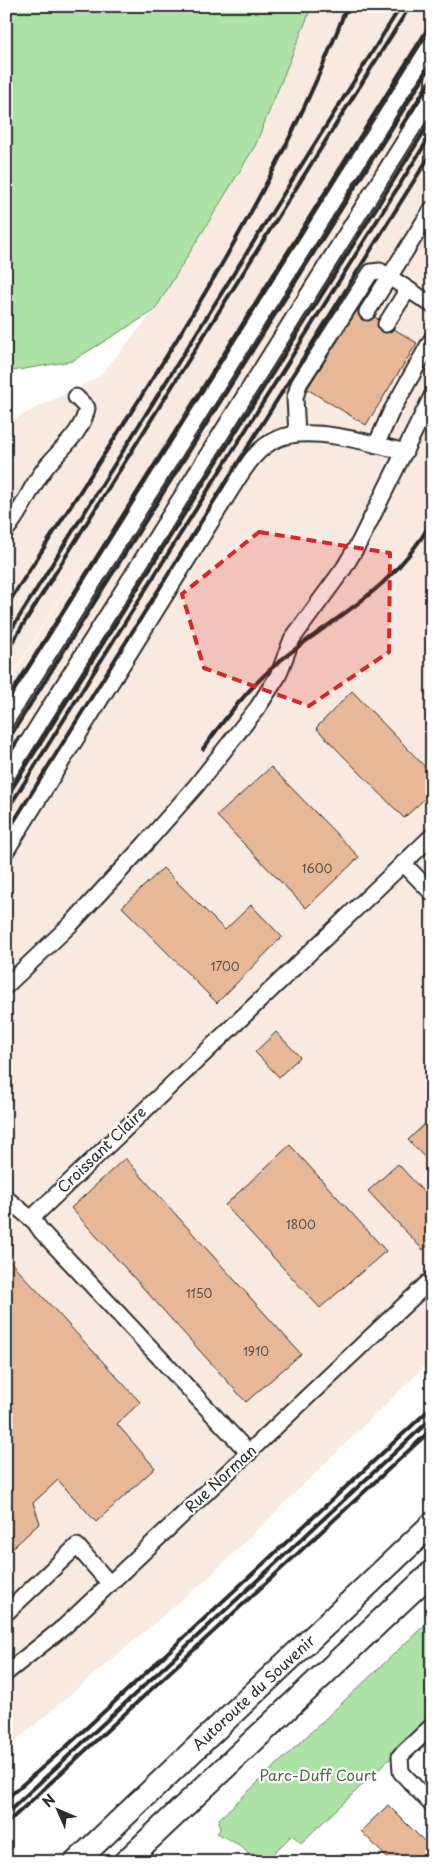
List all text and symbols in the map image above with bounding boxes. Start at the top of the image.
house number: 1600 [302,859,333,877]
house number: 1700 [210,957,240,975]
street label: Croissant Claire [51,1100,151,1197]
house number: 1800 [286,1215,316,1233]
house number: 1150 [186,1284,213,1302]
house number: 1910 [243,1342,269,1360]
street label: Rue Norman [179,1439,261,1517]
street label: Autoroute du Souvenir [186,1629,320,1755]
park label: Parc-Duff Court [259,1763,377,1786]
north arrow [32,1786,82,1836]
text: N [37,1789,60,1812]

